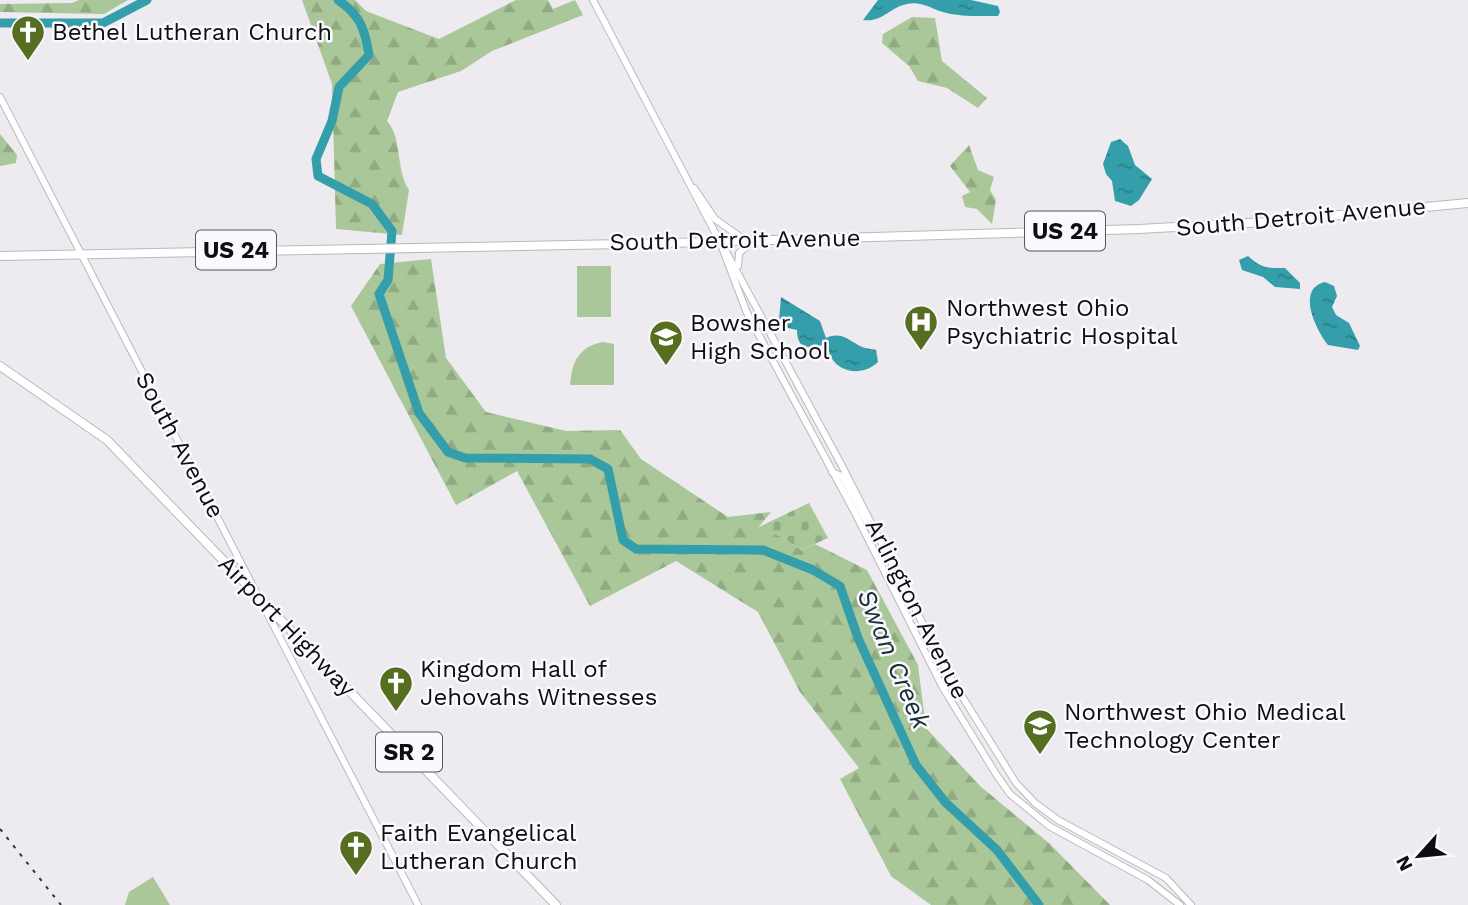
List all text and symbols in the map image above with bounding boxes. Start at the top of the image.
church icon: Bethel Lutheran Church [9,13,47,62]
place label: Bethel Lutheran Church [52,18,332,46]
street label: South Detroit Avenue [1175,192,1427,242]
road number: US 24 [1025,212,1105,250]
street label: South Detroit Avenue [609,224,861,256]
road number: US 24 [196,230,276,270]
place label: Northwest Ohio Psychiatric Hospital [946,294,1178,350]
hospital icon: Northwest Ohio Psychiatric Hospital [902,303,940,352]
place label: Bowsher High School [690,309,830,365]
school or university icon: Bowsher High School [647,318,685,367]
street label: South Avenue [130,367,230,523]
street label: Arlington Avenue [859,514,975,704]
street label: Airport Highway [213,550,362,703]
water label: Swan Creek [851,585,937,734]
place label: Kingdom Hall of Jehovahs Witnesses [420,655,657,711]
church icon: Kingdom Hall of Jehovahs Witnesses [377,664,415,713]
place label: Northwest Ohio Medical Technology Center [1064,698,1346,754]
school or university icon: Northwest Ohio Medical Technology Center [1021,707,1059,756]
road number: SR 2 [376,732,442,772]
place label: Faith Evangelical Lutheran Church [380,819,578,875]
north arrow [1384,821,1454,891]
church icon: Faith Evangelical Lutheran Church [337,828,375,877]
text: N [1391,852,1418,875]

